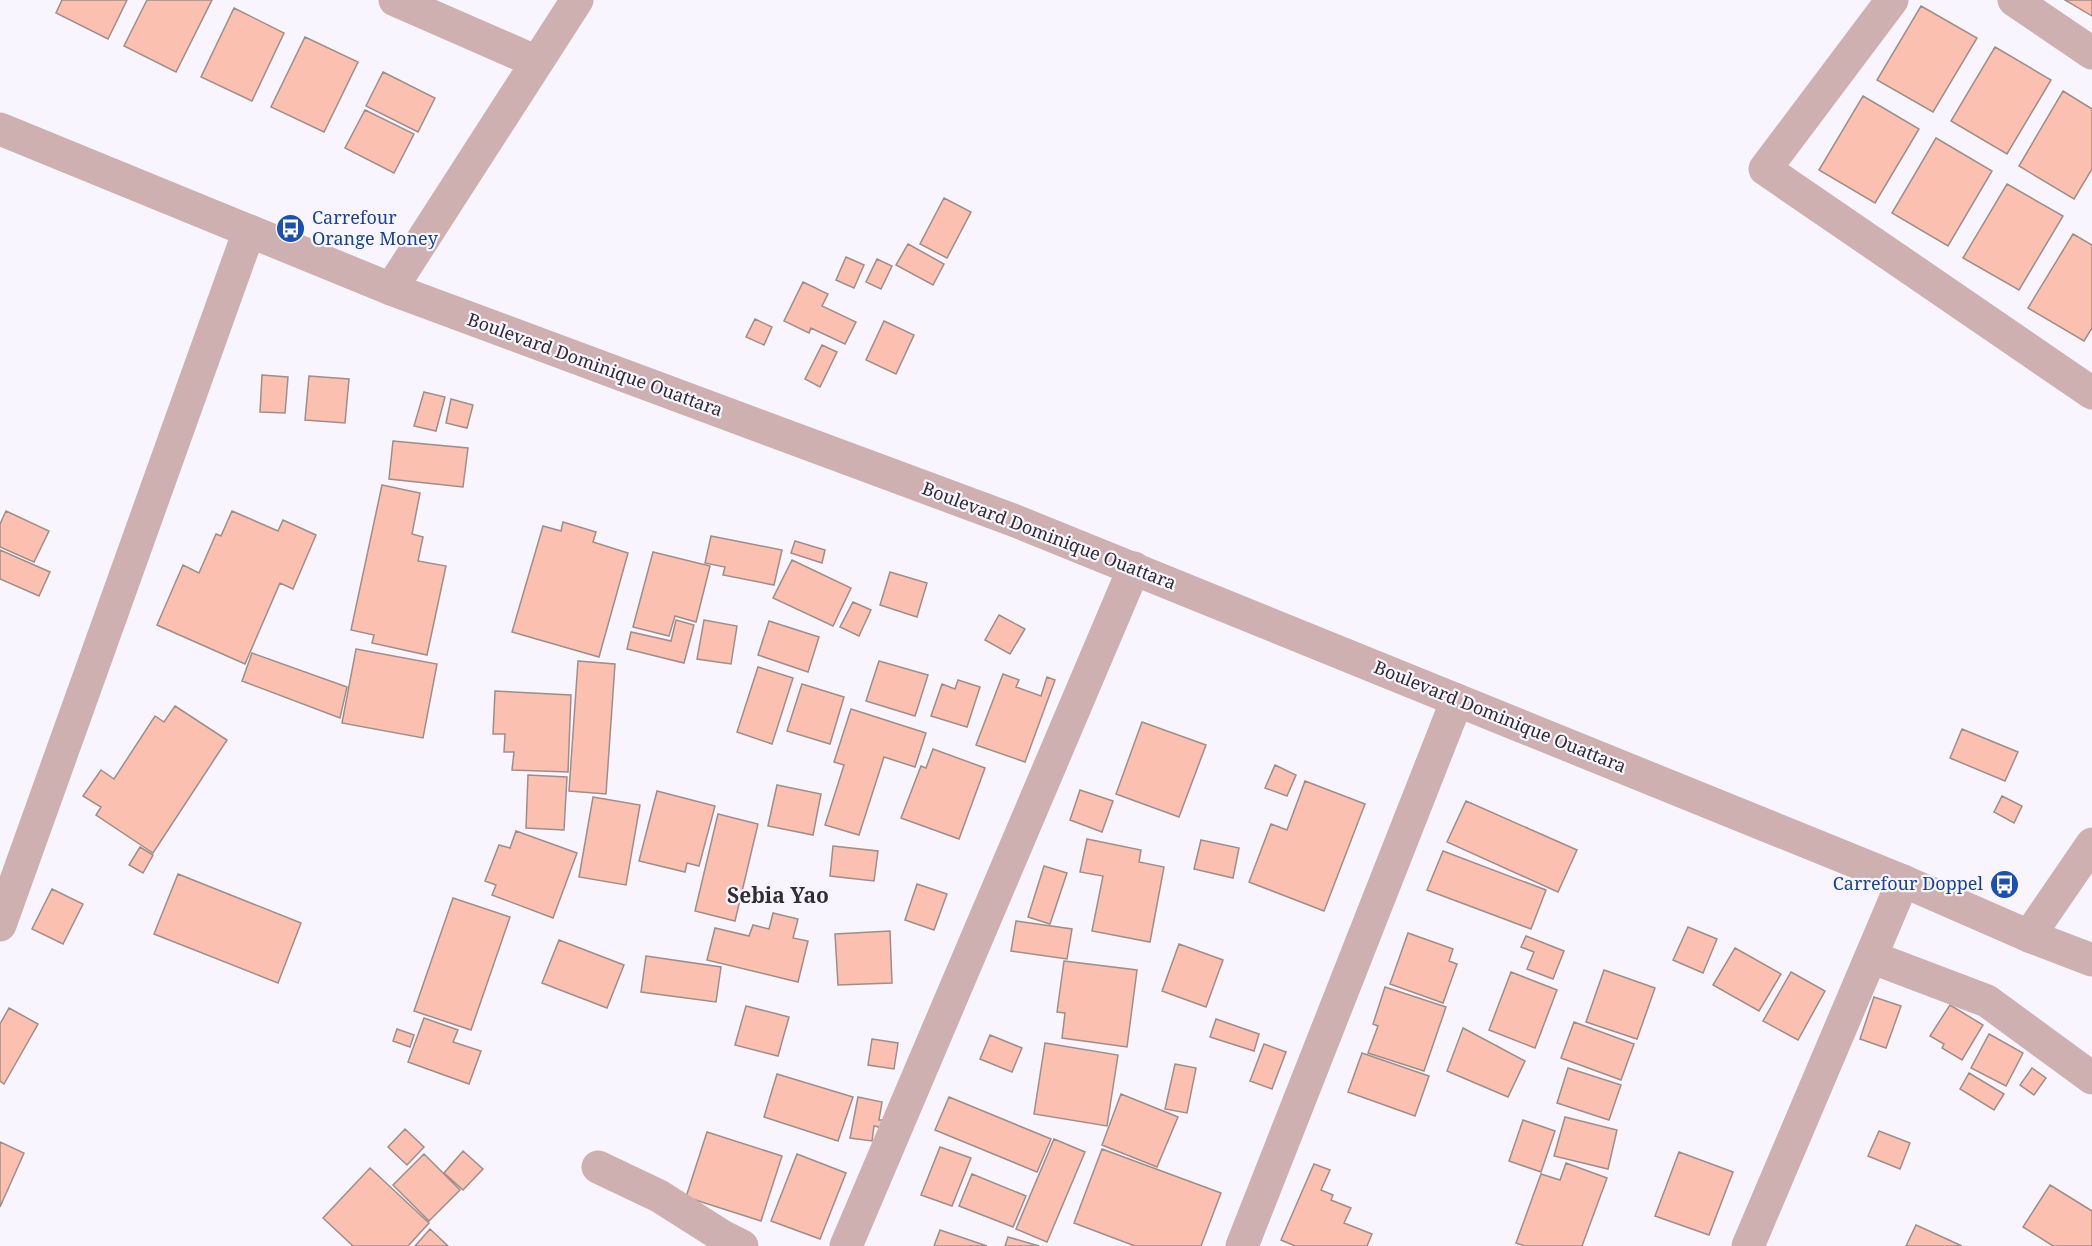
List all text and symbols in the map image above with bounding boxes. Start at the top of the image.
place label: Carrefour Orange Money [312,205,439,250]
bus stop icon: Carrefour Orange Money [275,212,307,244]
street label: Boulevard Dominique Ouattara [464,307,726,422]
street label: Boulevard Dominique Ouattara [919,475,1180,595]
street label: Boulevard Dominique Ouattara [1371,654,1630,778]
bus stop icon: Carrefour Doppel [1988,868,2020,900]
place label: Carrefour Doppel [1833,871,1983,895]
district label: Sebia Yao [727,881,829,909]

